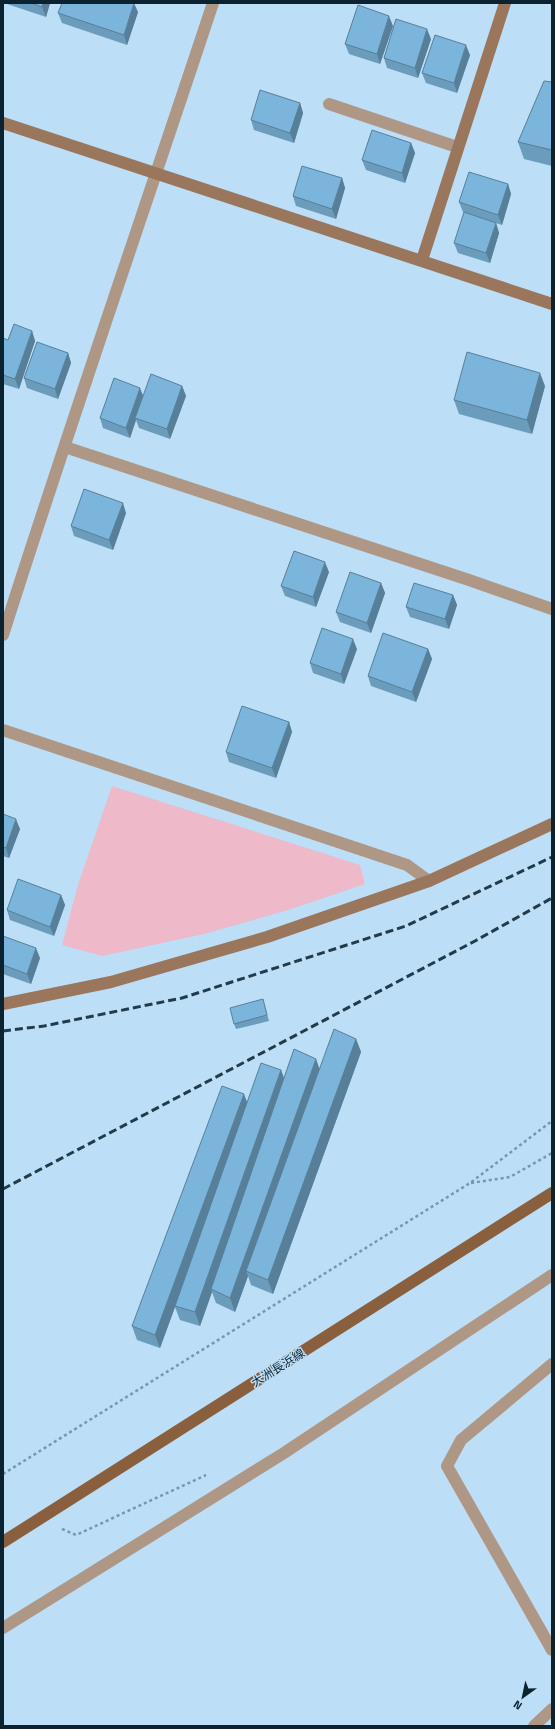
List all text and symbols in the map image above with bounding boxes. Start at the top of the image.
street label: 大洲長浜線 [247,1344,308,1392]
north arrow [503,1677,543,1717]
text: N [510,1697,525,1714]

